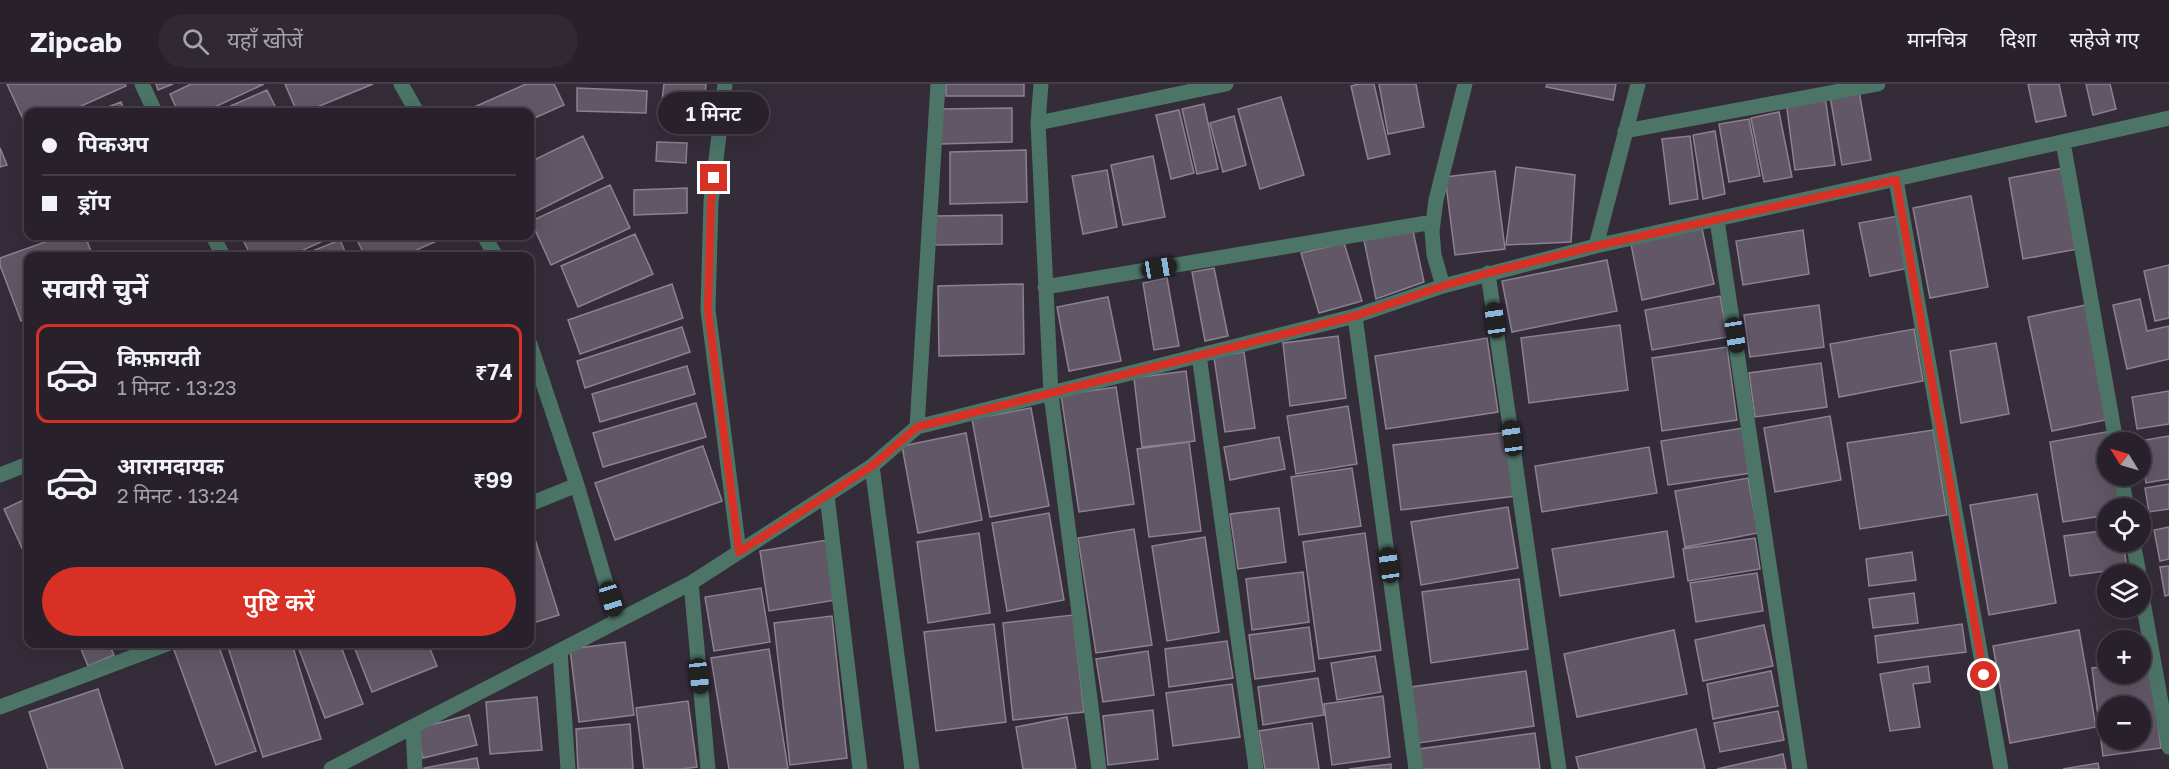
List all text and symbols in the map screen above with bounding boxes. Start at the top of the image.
search box [158,14,578,68]
text: Zipcab [30,25,122,58]
icon: search [179,25,212,58]
text: यहाँ खोजें [227,26,303,53]
text: मानचित्र [1907,26,1967,52]
text: दिशा [2000,26,2036,52]
text: सहेजे गए [2069,26,2139,52]
callout: 1 मिनट [658,91,770,133]
text: 1 मिनट [686,101,741,125]
text: पिकअप [78,130,149,157]
route end [700,164,727,191]
text: ड्रॉप [78,188,111,215]
car [1140,256,1178,280]
text: सवारी चुनें [42,272,148,304]
car [1484,301,1506,339]
car [1723,316,1747,354]
text: किफ़ायती [117,344,201,371]
icon: car [45,347,99,401]
text: ₹74 [475,358,513,385]
text: 1 मिनट · 13:23 [117,375,237,399]
car [1501,419,1523,457]
north arrow [2097,432,2151,486]
map controls [2097,432,2151,750]
text: आरामदायक [117,452,224,479]
icon: car [45,455,99,509]
text: ₹99 [473,466,513,493]
text: 2 मिनट · 13:24 [117,483,239,507]
button: locate [2097,498,2151,552]
car [1378,546,1400,584]
button: layers [2097,564,2151,618]
button: पुष्टि करें [42,567,516,636]
car [597,579,625,619]
button: + [2097,630,2151,684]
car [688,657,710,695]
route start [1970,661,1997,688]
button: − [2097,696,2151,750]

